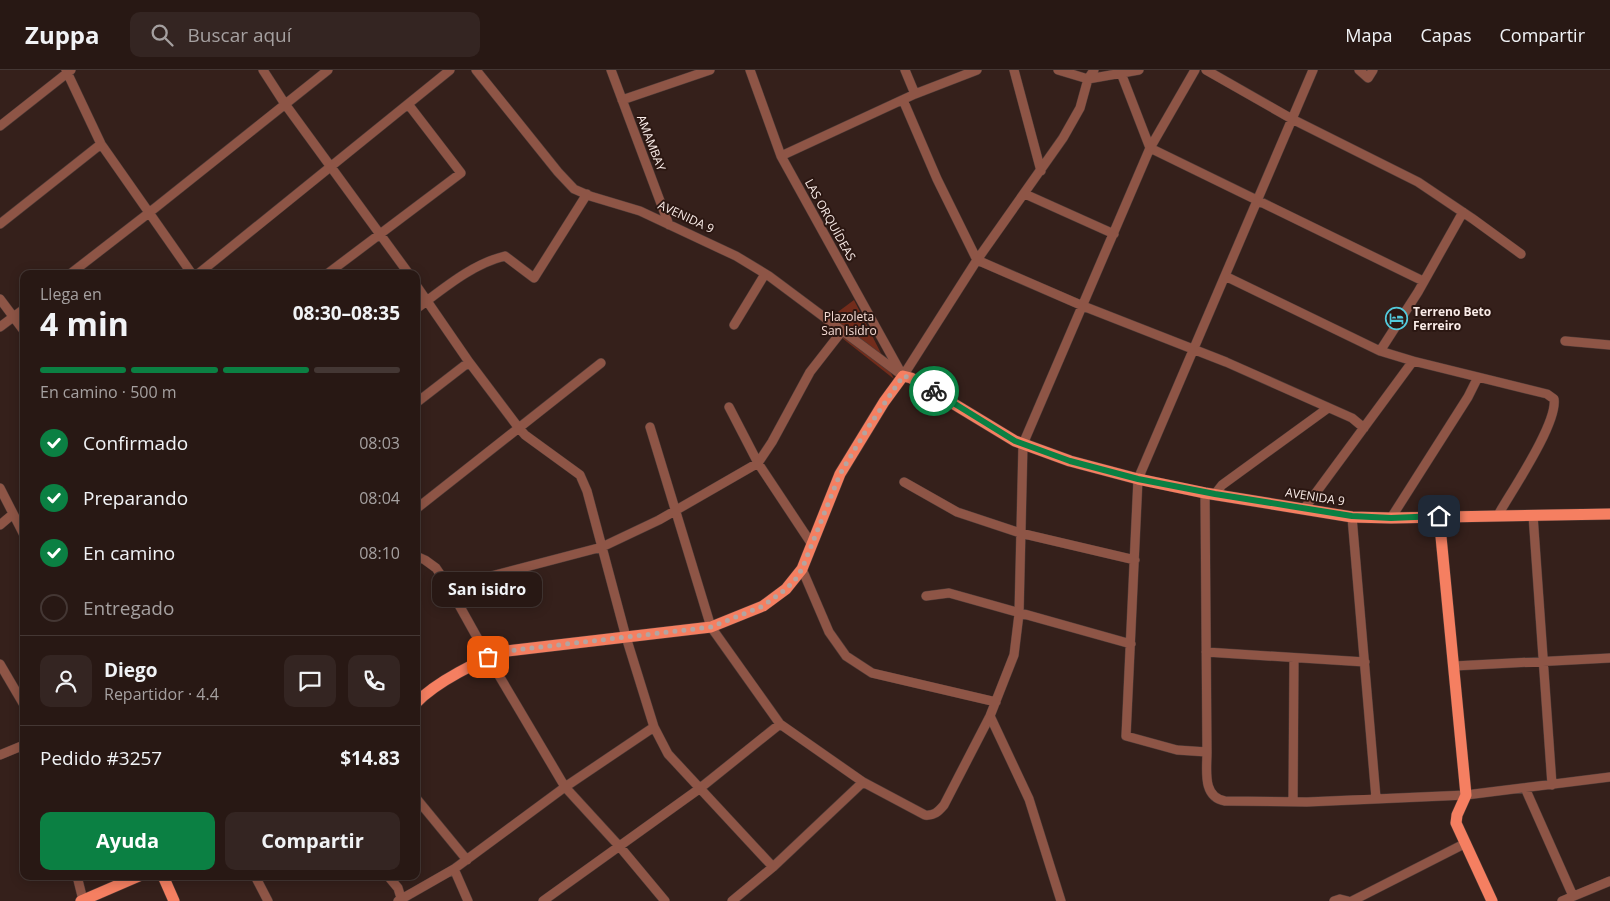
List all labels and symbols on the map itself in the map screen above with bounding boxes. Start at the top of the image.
street label: AMAMBAY [633,112,670,174]
street label: LAS ORQUÍDEAS [801,176,860,264]
street label: AVENIDA 9 [655,196,717,237]
place label: Terreno Beto Ferreiro [1413,303,1491,334]
hotel icon: Terreno Beto Ferreiro [1385,307,1409,331]
park label: Plazoleta San Isidro [821,308,877,339]
courier [909,366,959,416]
street label: AVENIDA 9 [1284,483,1346,510]
pin [1418,495,1460,537]
callout: San isidro [433,572,543,607]
pin [467,636,509,678]

